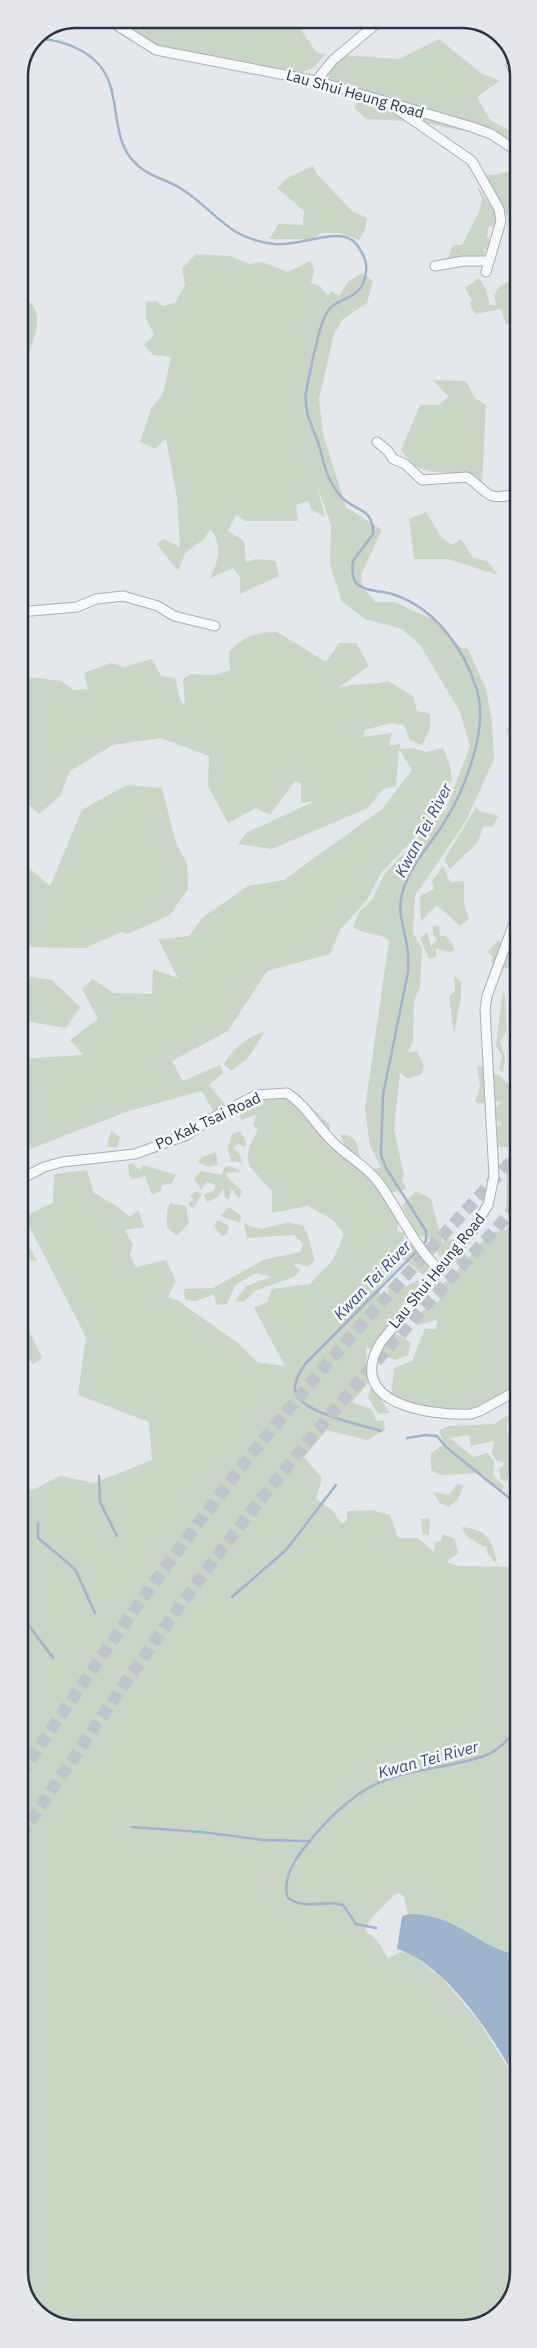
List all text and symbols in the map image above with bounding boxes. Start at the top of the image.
street label: Lau Shui Heung Road [284,65,426,122]
water label: Kwan Tei River [390,779,457,880]
street label: Po Kak Tsai Road [152,1088,264,1153]
street label: Lau Shui Heung Road [384,1209,489,1332]
water label: Kwan Tei River [329,1235,416,1324]
water label: Kwan Tei River [376,1736,482,1782]

